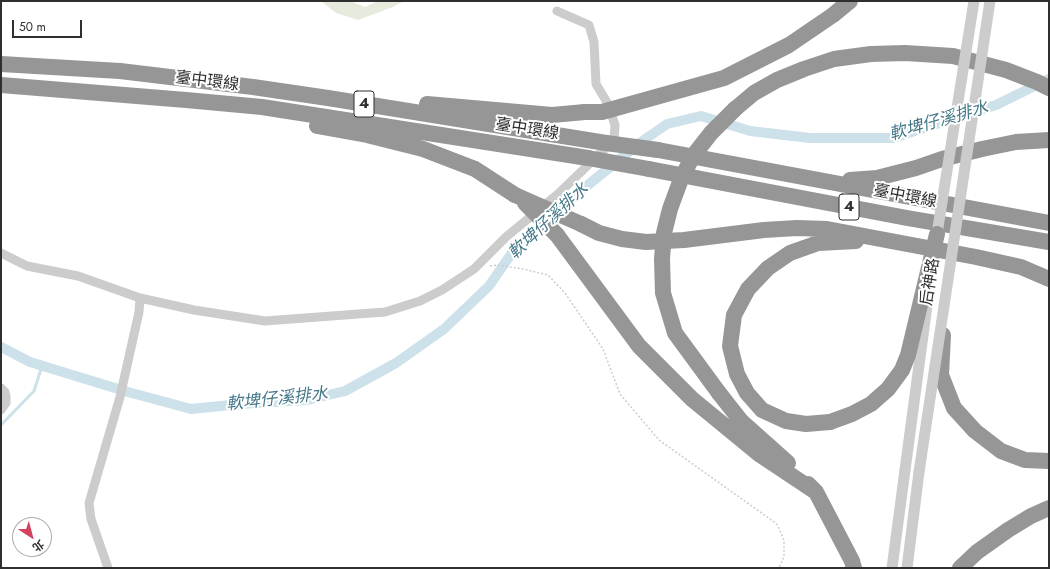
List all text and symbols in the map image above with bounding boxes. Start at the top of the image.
scale bar [14,12,84,38]
text: 50 m [19,18,46,36]
street label: 臺中環線 [174,69,240,95]
road number: 4 [354,91,374,117]
water label: 軟埤仔溪排水 [887,98,991,146]
street label: 臺中環線 [494,116,560,144]
water label: 軟埤仔溪排水 [505,180,593,264]
street label: 臺中環線 [872,181,938,213]
road number: 4 [839,194,859,220]
street label: 后神路 [918,257,944,307]
water label: 軟埤仔溪排水 [225,385,329,415]
north arrow [12,517,52,557]
text: 北 [29,536,48,556]

